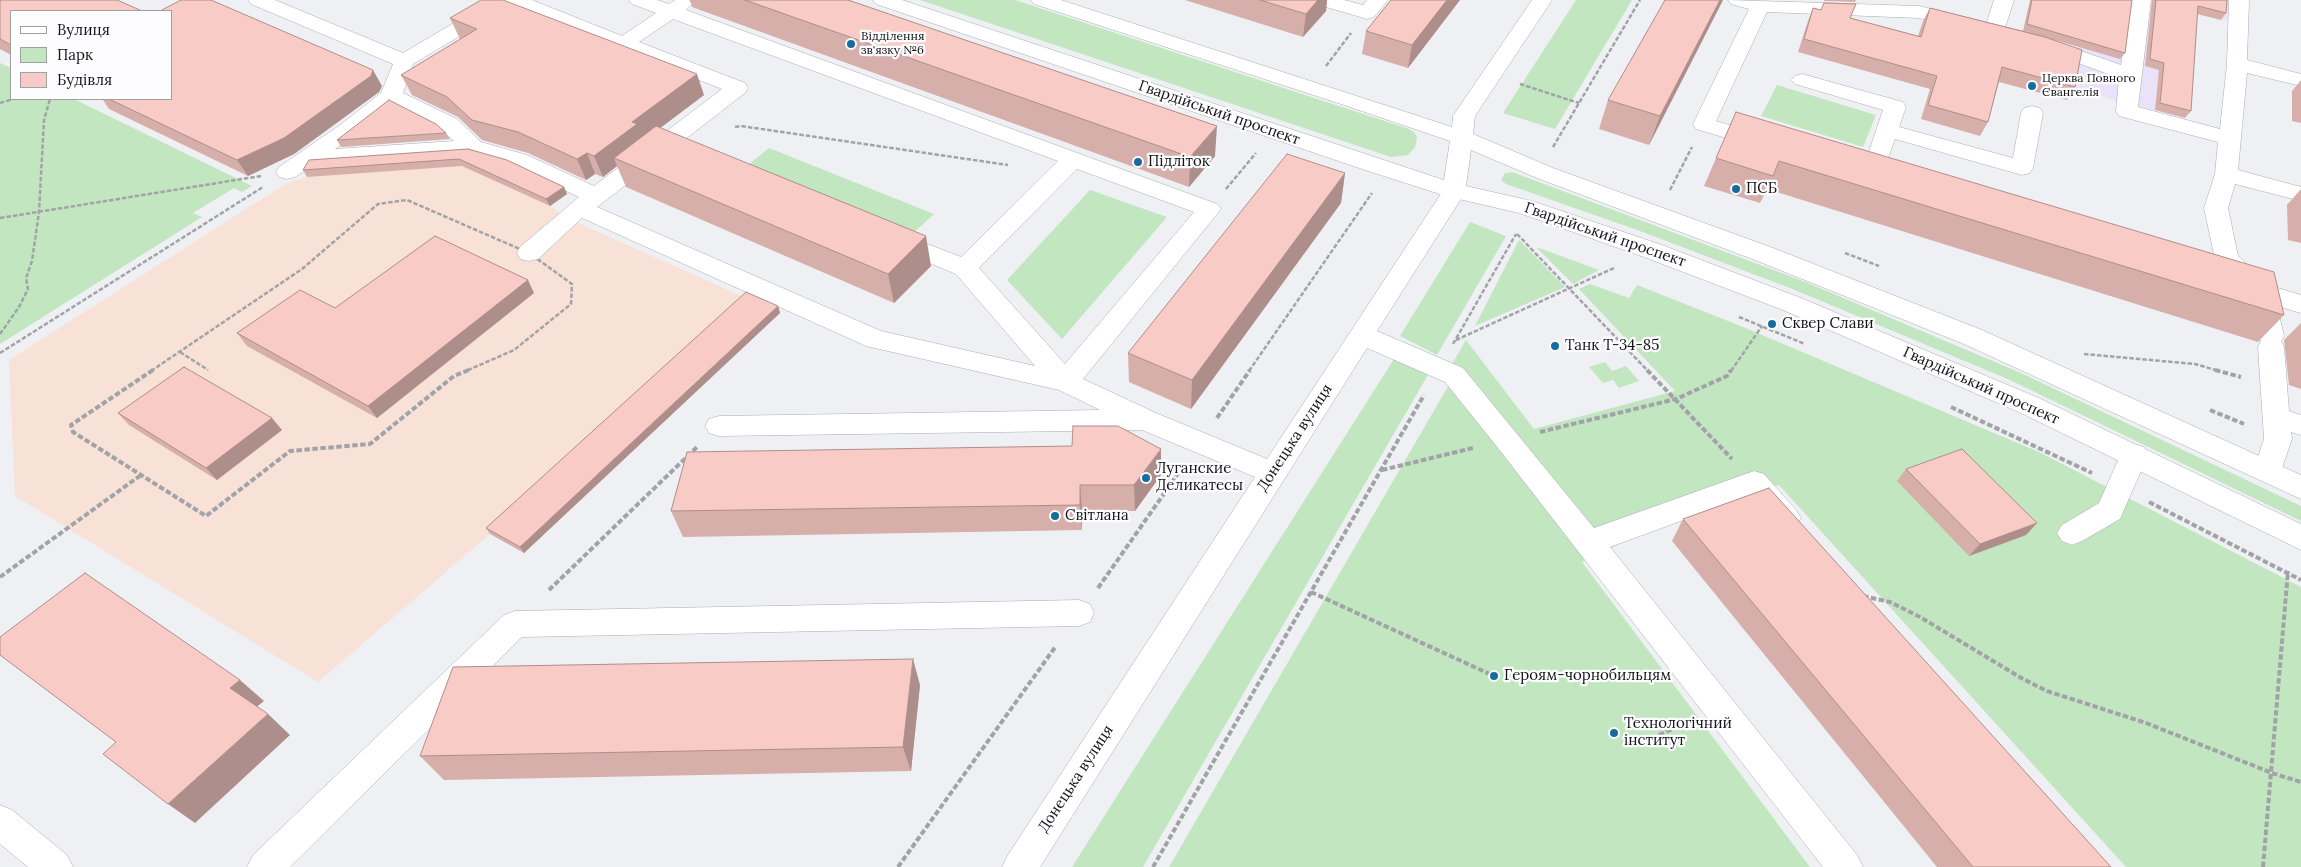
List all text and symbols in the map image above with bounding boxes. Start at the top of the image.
legend [10,10,172,100]
text: Вулиця [57,20,110,39]
place label: Відділення зв'язку №6 [861,30,924,58]
marker: Відділення зв'язку №6 [845,38,857,50]
text: Парк [57,45,93,64]
text: Будівля [57,70,112,89]
place label: Церква Повного Євангелія [2042,72,2136,100]
street label: Гвардійський проспект [1136,77,1302,149]
marker: Церква Повного Євангелія [2026,80,2038,92]
place label: Підліток [1148,153,1210,171]
marker: Підліток [1132,156,1144,168]
place label: ПСБ [1746,180,1777,198]
marker: ПСБ [1730,183,1742,195]
street label: Гвардійський проспект [1522,199,1688,271]
place label: Сквер Слави [1782,315,1874,333]
marker: Сквер Слави [1766,318,1778,330]
place label: Танк Т-34-85 [1565,337,1659,355]
marker: Танк Т-34-85 [1549,340,1561,352]
street label: Гвардійський проспект [1900,343,2062,429]
street label: Донецька вулиця [1254,381,1336,495]
place label: Луганские Деликатесы [1156,460,1243,495]
marker: Луганские Деликатесы [1140,472,1152,484]
place label: Світлана [1065,507,1129,525]
marker: Світлана [1049,510,1061,522]
place label: Героям-чорнобильцям [1504,667,1671,685]
marker: Героям-чорнобильцям [1488,670,1500,682]
place label: Технологічний інститут [1624,715,1732,750]
street label: Донецька вулиця [1035,722,1117,836]
marker: Технологічний інститут [1608,727,1620,739]

